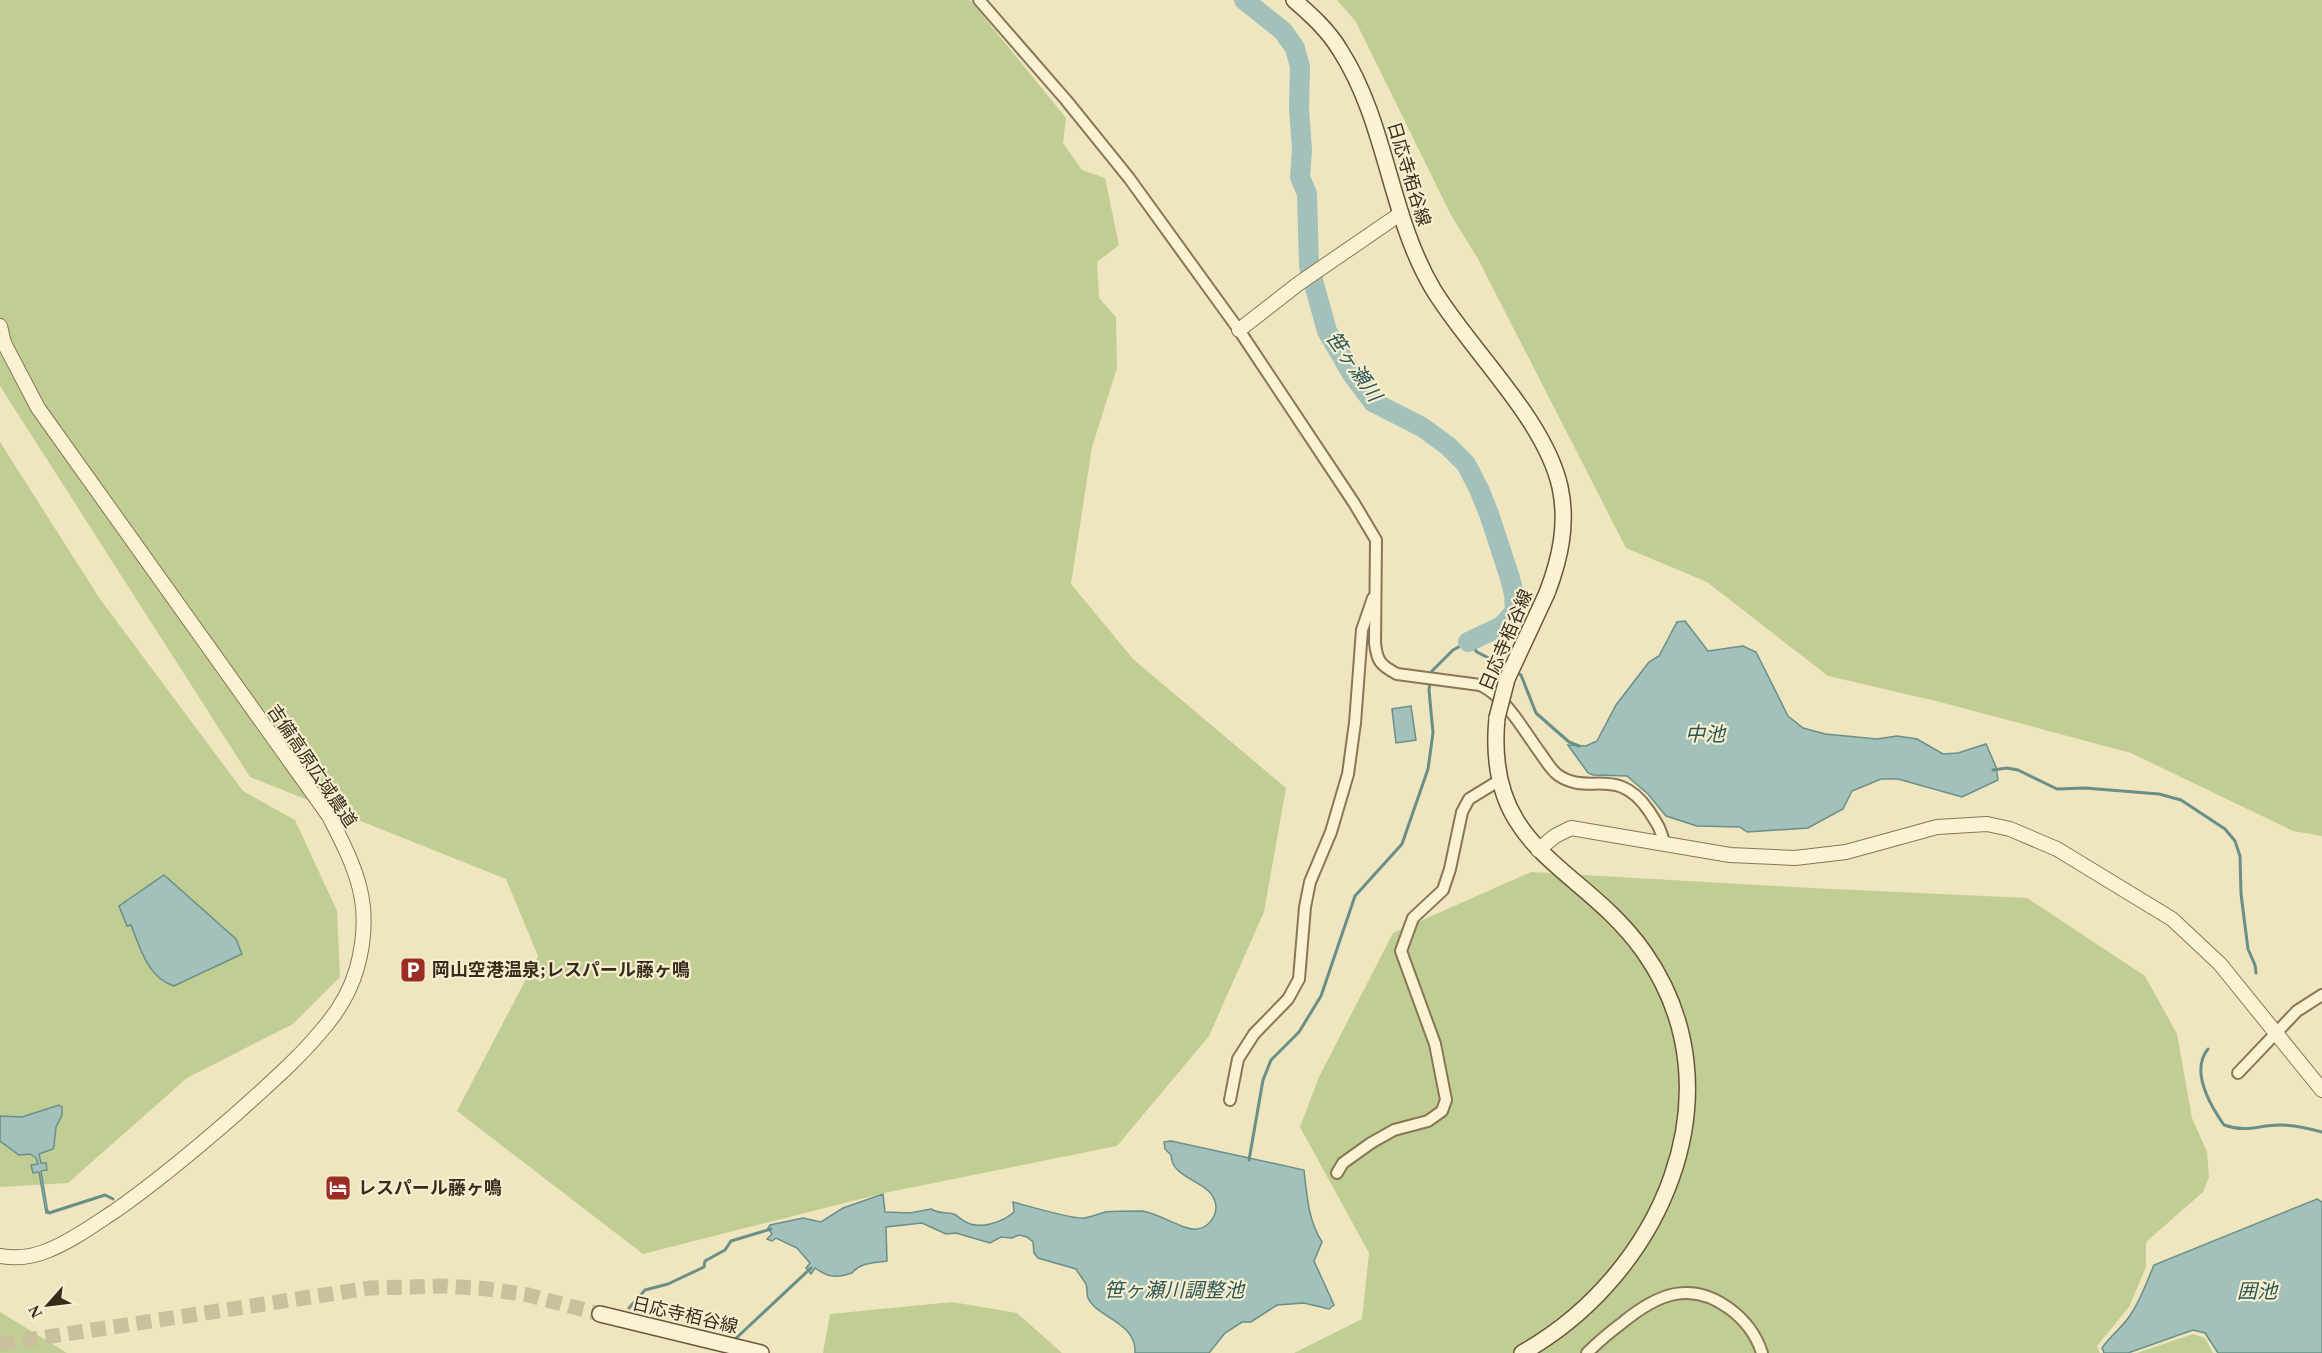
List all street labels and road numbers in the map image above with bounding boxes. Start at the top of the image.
street label: 日応寺栢谷線 [1384,119,1434,229]
street label: 日応寺栢谷線 [1476,586,1536,694]
street label: 吉備高原広域農道 [263,701,361,831]
street label: 日応寺栢谷線 [630,1293,740,1337]

